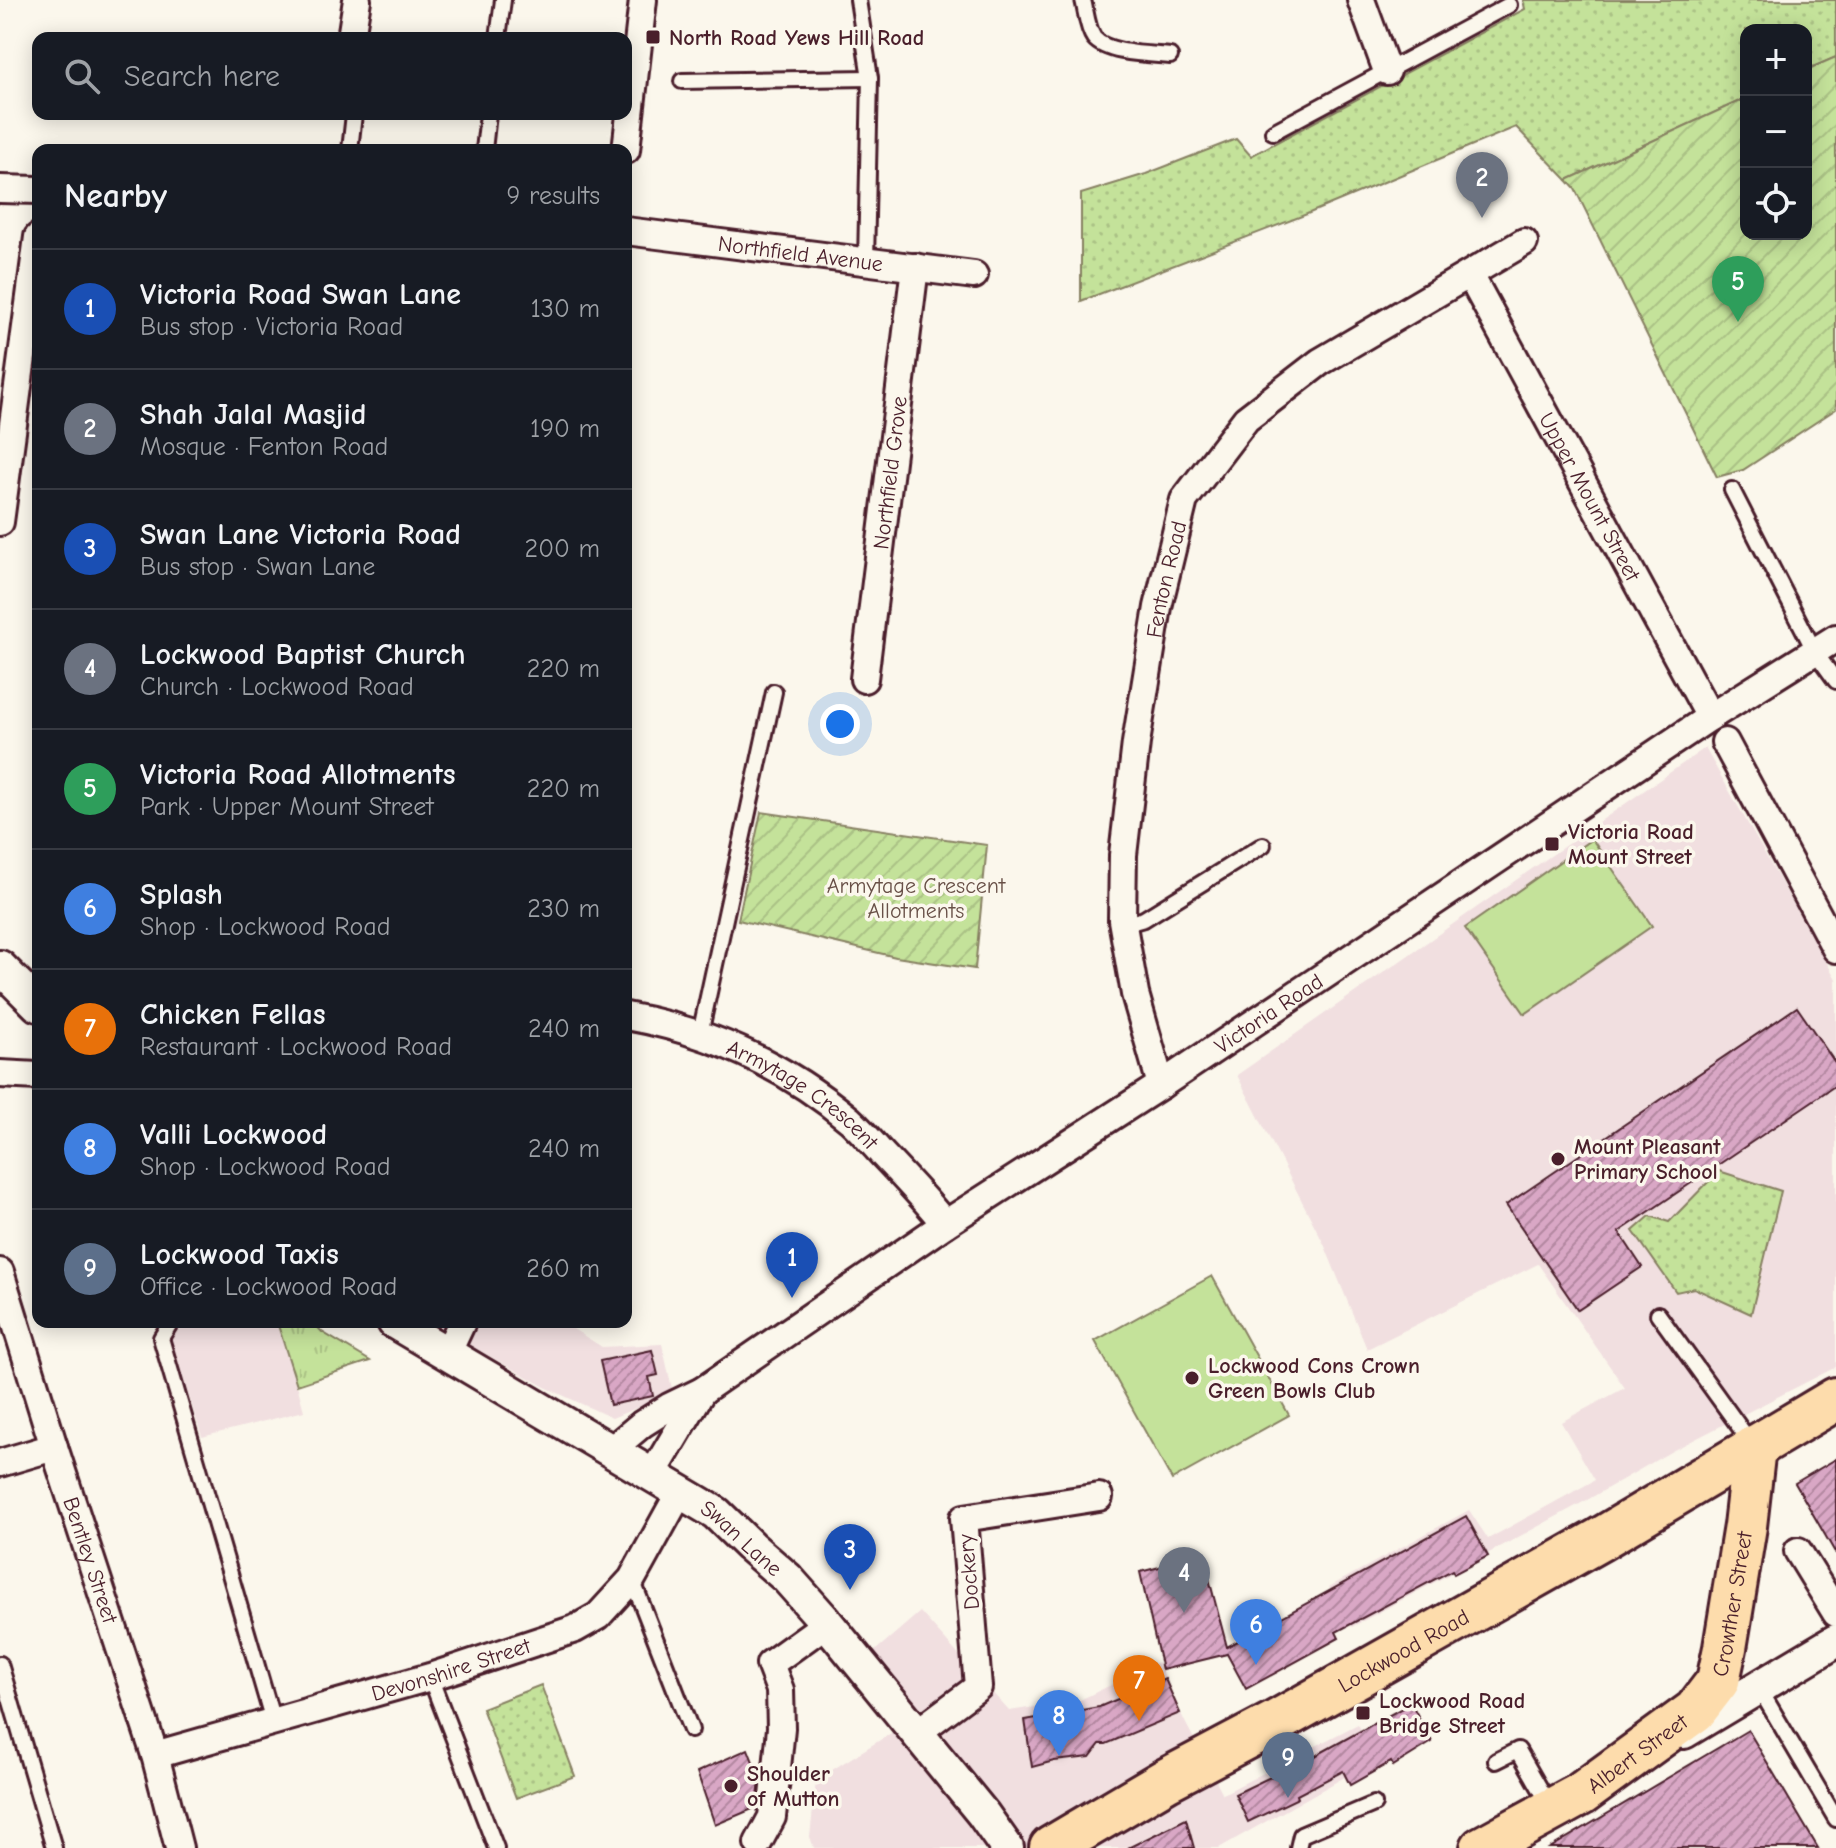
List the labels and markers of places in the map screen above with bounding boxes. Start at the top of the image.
place label: North Road Yews Hill Road [669,25,924,51]
marker: North Road Yews Hill Road [644,28,662,46]
pin: 2 [1456,152,1508,218]
pin: 5 [1712,256,1764,322]
place label: Victoria Road Mount Street [1568,819,1694,870]
marker: Victoria Road Mount Street [1543,835,1561,853]
place label: Mount Pleasant Primary School [1574,1134,1721,1185]
marker: Mount Pleasant Primary School [1549,1150,1567,1168]
pin: 1 [766,1232,818,1298]
place label: Lockwood Cons Crown Green Bowls Club [1208,1353,1420,1404]
marker: Lockwood Cons Crown Green Bowls Club [1183,1369,1201,1387]
pin: 3 [824,1524,876,1590]
pin: 4 [1158,1547,1210,1613]
pin: 6 [1230,1599,1282,1665]
pin: 7 [1113,1655,1165,1721]
place label: Lockwood Road Bridge Street [1379,1688,1525,1739]
pin: 8 [1033,1690,1085,1756]
marker: Lockwood Road Bridge Street [1354,1704,1372,1722]
pin: 9 [1262,1732,1314,1798]
place label: Shoulder of Mutton [747,1761,840,1812]
marker: Shoulder of Mutton [722,1777,740,1795]

